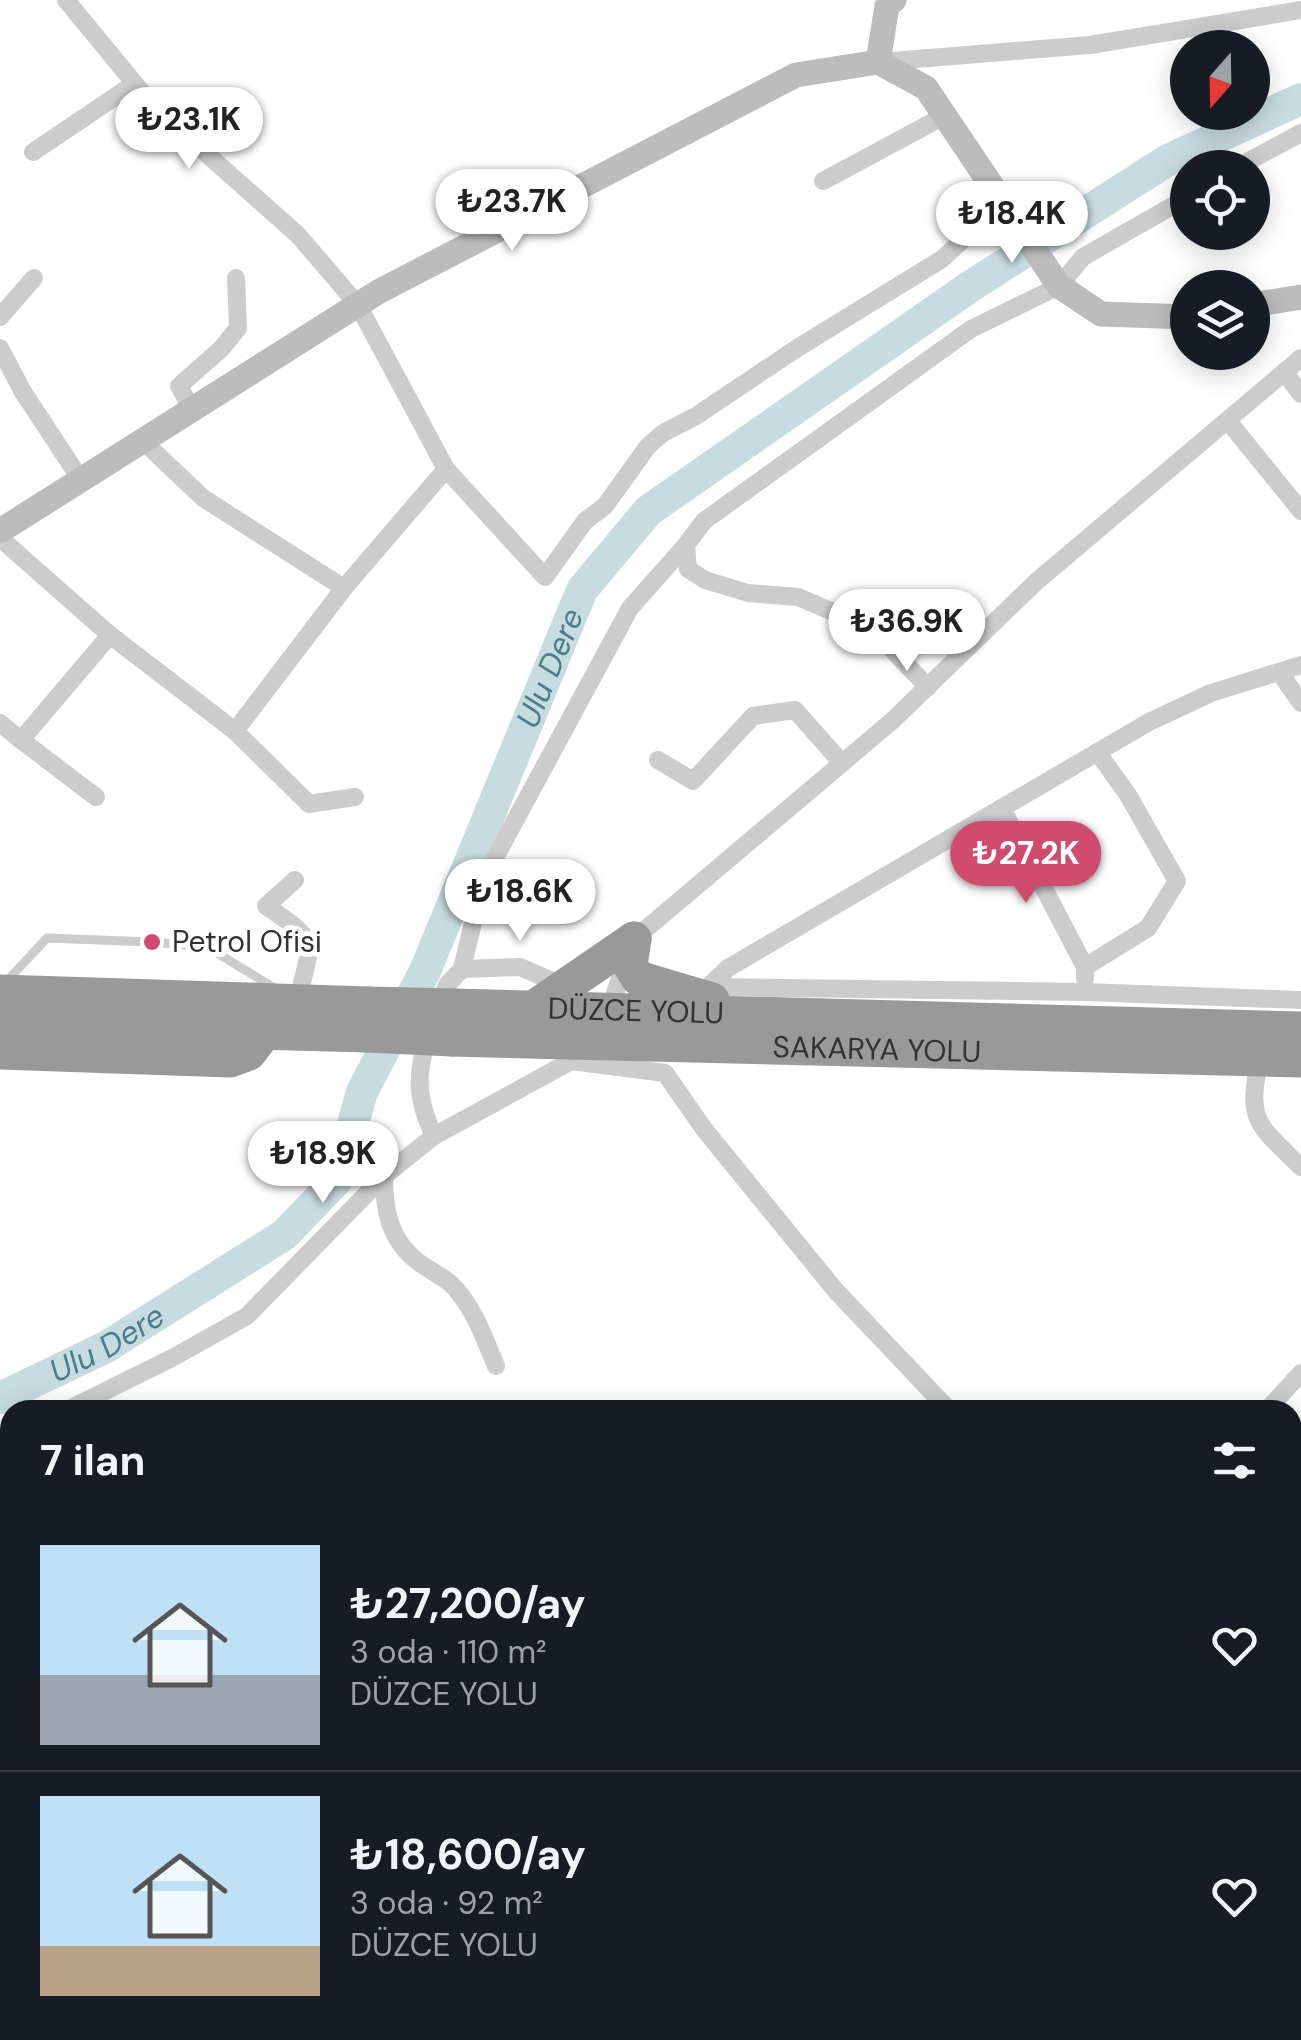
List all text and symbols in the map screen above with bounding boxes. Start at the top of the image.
north arrow [1170,30,1270,130]
map controls [1170,30,1270,370]
pin: ₺23.1K [108,87,270,172]
text: ₺23.1K [137,98,241,140]
button: locate [1170,150,1270,250]
pin: ₺23.7K [431,169,593,254]
text: ₺23.7K [457,180,567,222]
pin: ₺18.4K [931,181,1093,266]
text: ₺18.4K [958,192,1066,234]
button: layers [1170,270,1270,370]
pin: ₺36.9K [826,589,988,674]
text: ₺36.9K [850,600,964,642]
water label: Ulu Dere [507,602,593,734]
pin: ₺27.2K [945,821,1107,906]
text: ₺27.2K [972,832,1080,874]
pin: ₺18.6K [439,859,601,944]
text: ₺18.6K [467,870,573,912]
place label: Petrol Ofisi [172,922,322,961]
marker: Petrol Ofisi [141,931,163,953]
street label: DÜZCE YOLU [547,989,725,1032]
street label: SAKARYA YOLU [772,1027,982,1071]
pin: ₺18.9K [242,1121,404,1206]
text: ₺18.9K [270,1132,376,1174]
water label: Ulu Dere [42,1295,172,1392]
text: 7 ilan [40,1433,145,1488]
icon: filters [1207,1433,1262,1488]
text: ₺27,200/ay [350,1576,586,1631]
icon: home [120,1585,240,1705]
icon: heart [1207,1618,1262,1673]
text: 3 oda · 110 m² [350,1631,547,1673]
text: DÜZCE YOLU [350,1673,538,1715]
text: ₺18,600/ay [350,1827,586,1882]
icon: home [120,1836,240,1956]
icon: heart [1207,1869,1262,1924]
text: 3 oda · 92 m² [350,1882,543,1924]
text: DÜZCE YOLU [350,1924,538,1966]

